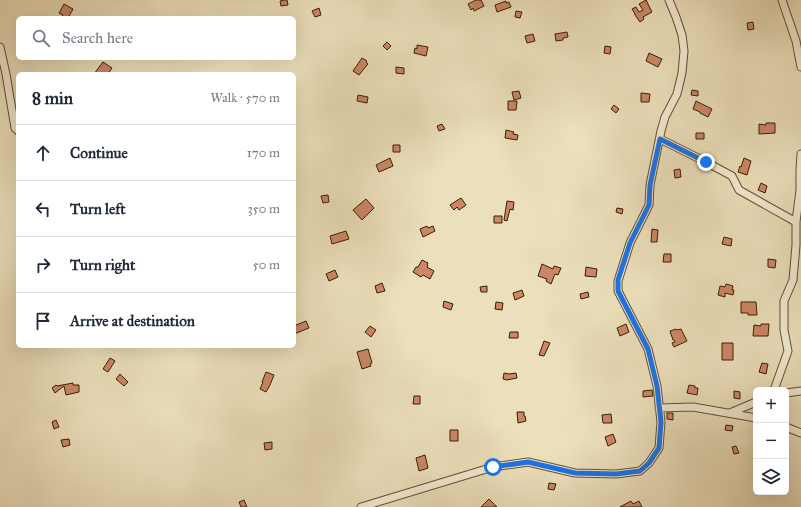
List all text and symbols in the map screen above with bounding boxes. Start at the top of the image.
search box [16,16,296,60]
icon: search [30,27,52,49]
text: Search here [62,29,133,47]
text: 8 min [32,88,73,109]
text: Walk · 570 m [211,90,280,106]
icon: ahead [32,142,54,164]
text: Continue [70,144,128,162]
text: 170 m [247,145,280,161]
route end [697,153,715,171]
icon: left [32,198,54,220]
text: Turn left [70,200,126,218]
text: 350 m [247,201,280,217]
icon: right [32,254,54,276]
text: Turn right [70,256,135,274]
text: 50 m [253,257,280,273]
icon: arrive [32,310,54,332]
text: Arrive at destination [70,312,195,330]
map controls [753,387,789,495]
button: + [753,387,789,423]
button: − [753,423,789,459]
route start [484,458,502,476]
button: layers [753,459,789,495]

